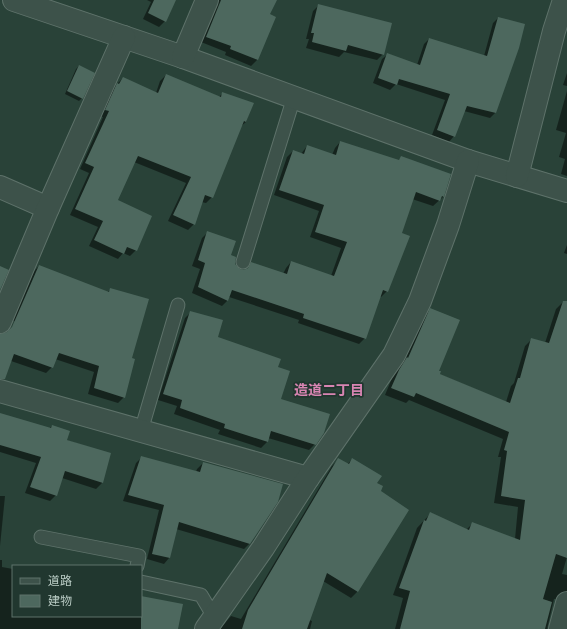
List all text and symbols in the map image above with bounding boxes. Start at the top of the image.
district label: 造道二丁目 [294,381,364,399]
legend [12,565,142,617]
text: 道路 [48,573,72,588]
text: 建物 [48,593,72,608]

